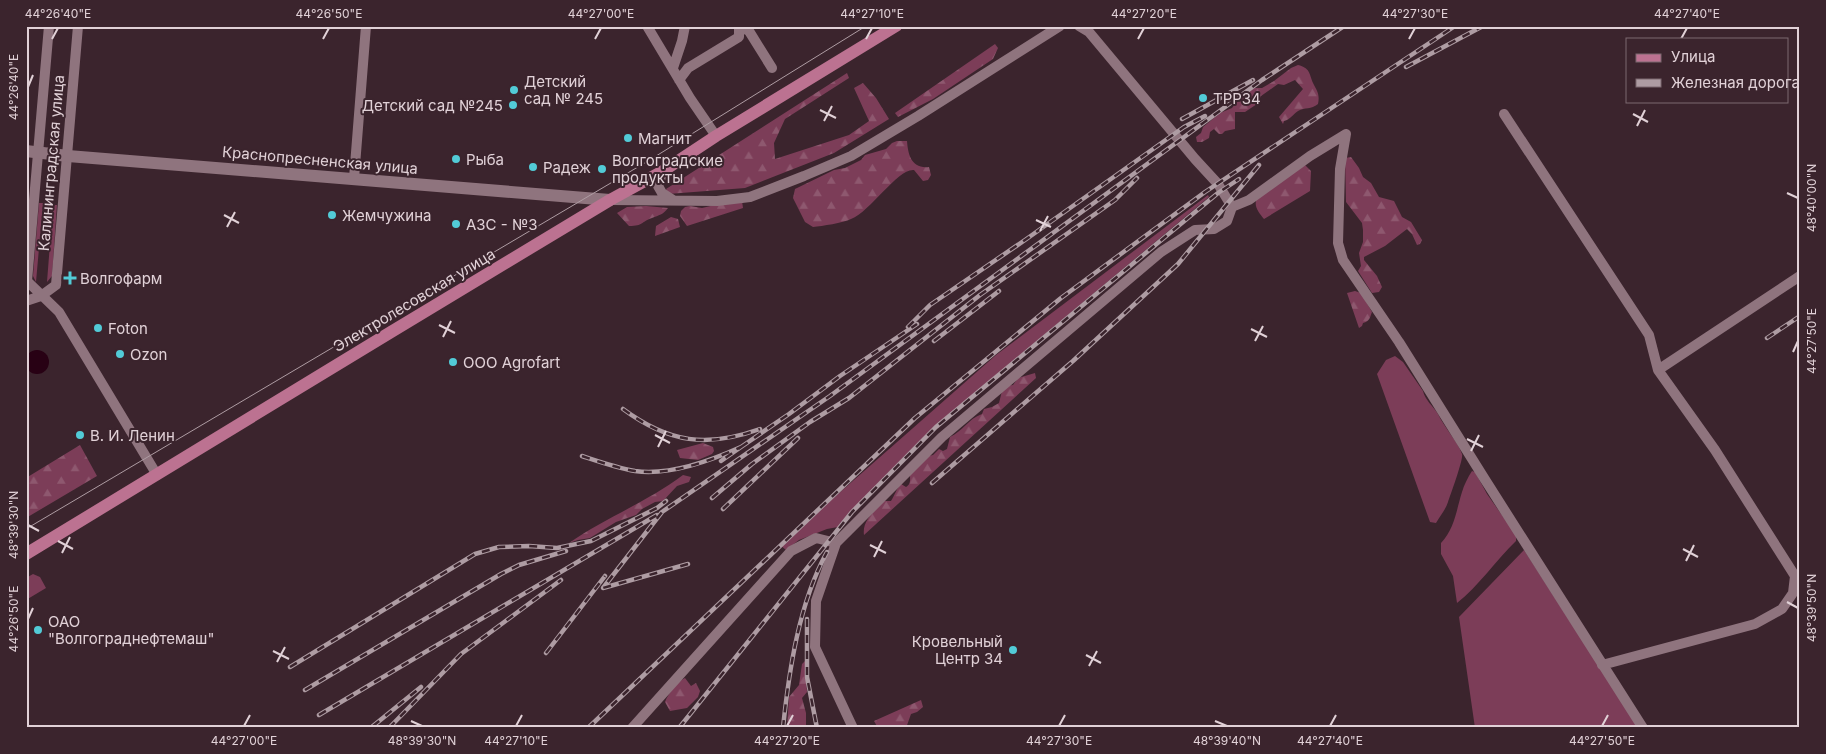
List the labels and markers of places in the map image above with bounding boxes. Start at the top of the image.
place label: Детский сад № 245 [524,72,603,108]
marker: Детский сад № 245 [508,84,520,96]
place label: TPP34 [1213,89,1261,108]
marker: TPP34 [1197,92,1209,104]
place label: Детский сад №245 [362,96,503,115]
marker: Детский сад №245 [507,99,519,111]
place label: Магнит [638,129,691,148]
marker: Магнит [622,132,634,144]
place label: Рыба [466,150,504,169]
place label: Волгоградские продукты [612,151,723,187]
marker: Рыба [450,153,462,165]
place label: Радеж [543,158,591,177]
marker: Радеж [527,161,539,173]
marker: Волгоградские продукты [596,163,608,175]
place label: Жемчужина [342,206,431,225]
marker: Жемчужина [326,209,338,221]
place label: АЗС - №3 [466,215,538,234]
marker: АЗС - №3 [450,218,462,230]
place label: Волгофарм [80,269,162,288]
marker: Волгофарм [64,272,76,284]
place label: Foton [108,319,148,338]
marker: Foton [92,322,104,334]
place label: Ozon [130,345,167,364]
marker: Ozon [114,348,126,360]
place label: OOO Agrofart [463,353,560,372]
marker: OOO Agrofart [447,356,459,368]
place label: В. И. Ленин [90,426,175,445]
marker: В. И. Ленин [74,429,86,441]
place label: ОАО "Волгограднефтемаш" [48,612,214,648]
marker: ОАО "Волгограднефтемаш" [32,624,44,636]
place label: Кровельный Центр 34 [912,632,1003,668]
marker: Кровельный Центр 34 [1007,644,1019,656]

